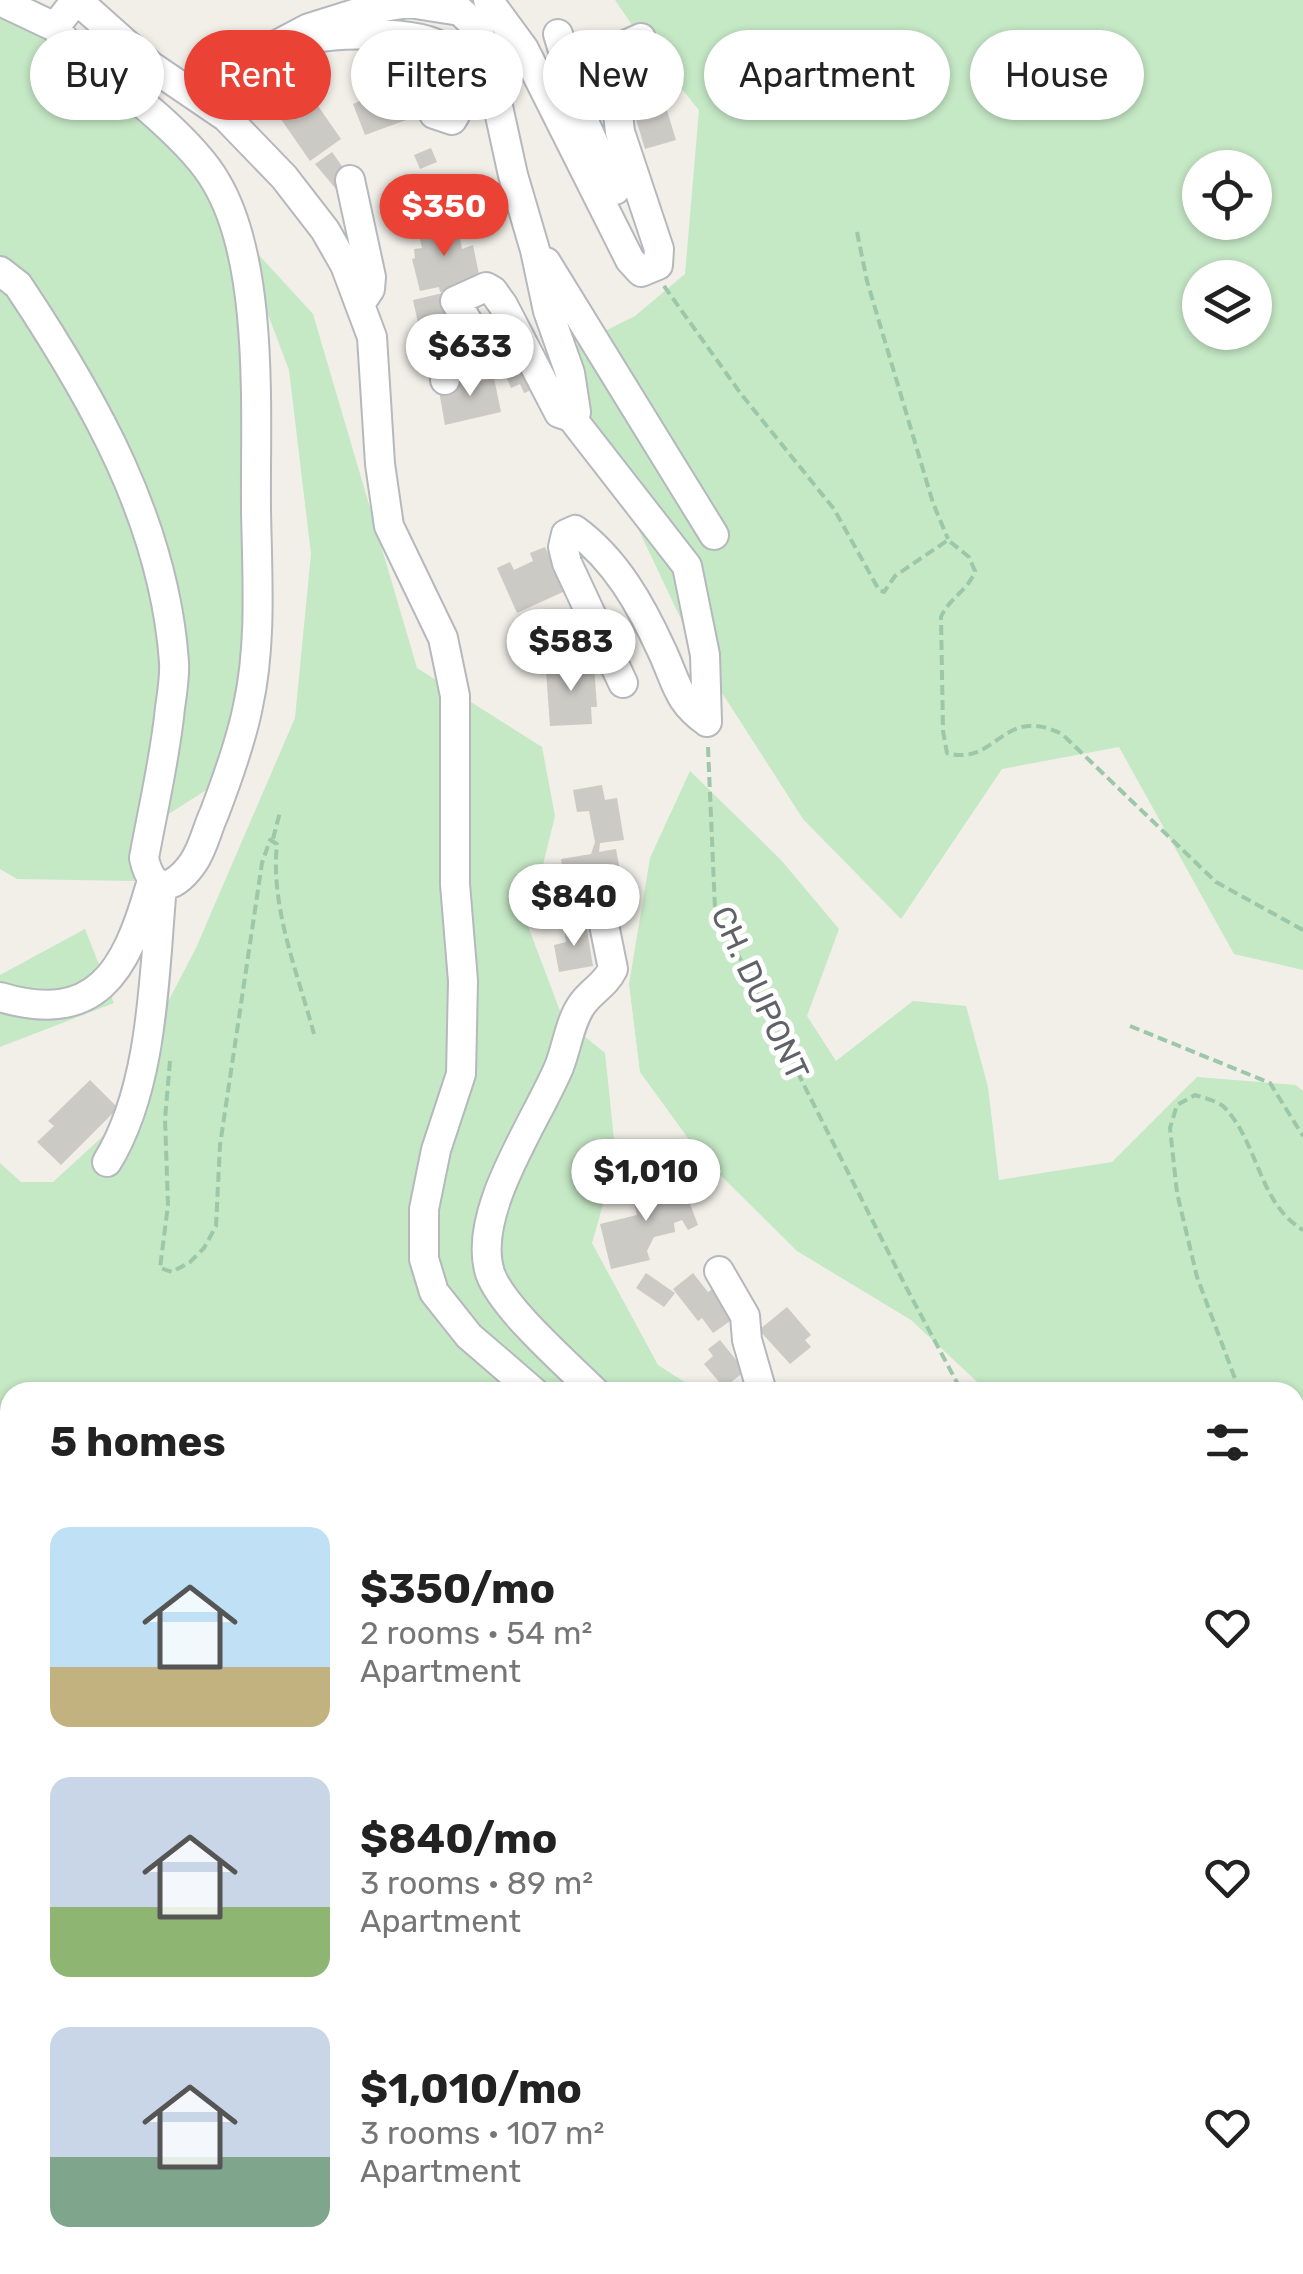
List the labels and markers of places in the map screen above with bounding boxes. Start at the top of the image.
pin: $350 [385,174,503,259]
pin: $633 [411,314,529,399]
pin: $583 [512,609,630,694]
pin: $840 [515,864,633,949]
pin: $1,010 [565,1139,727,1224]

